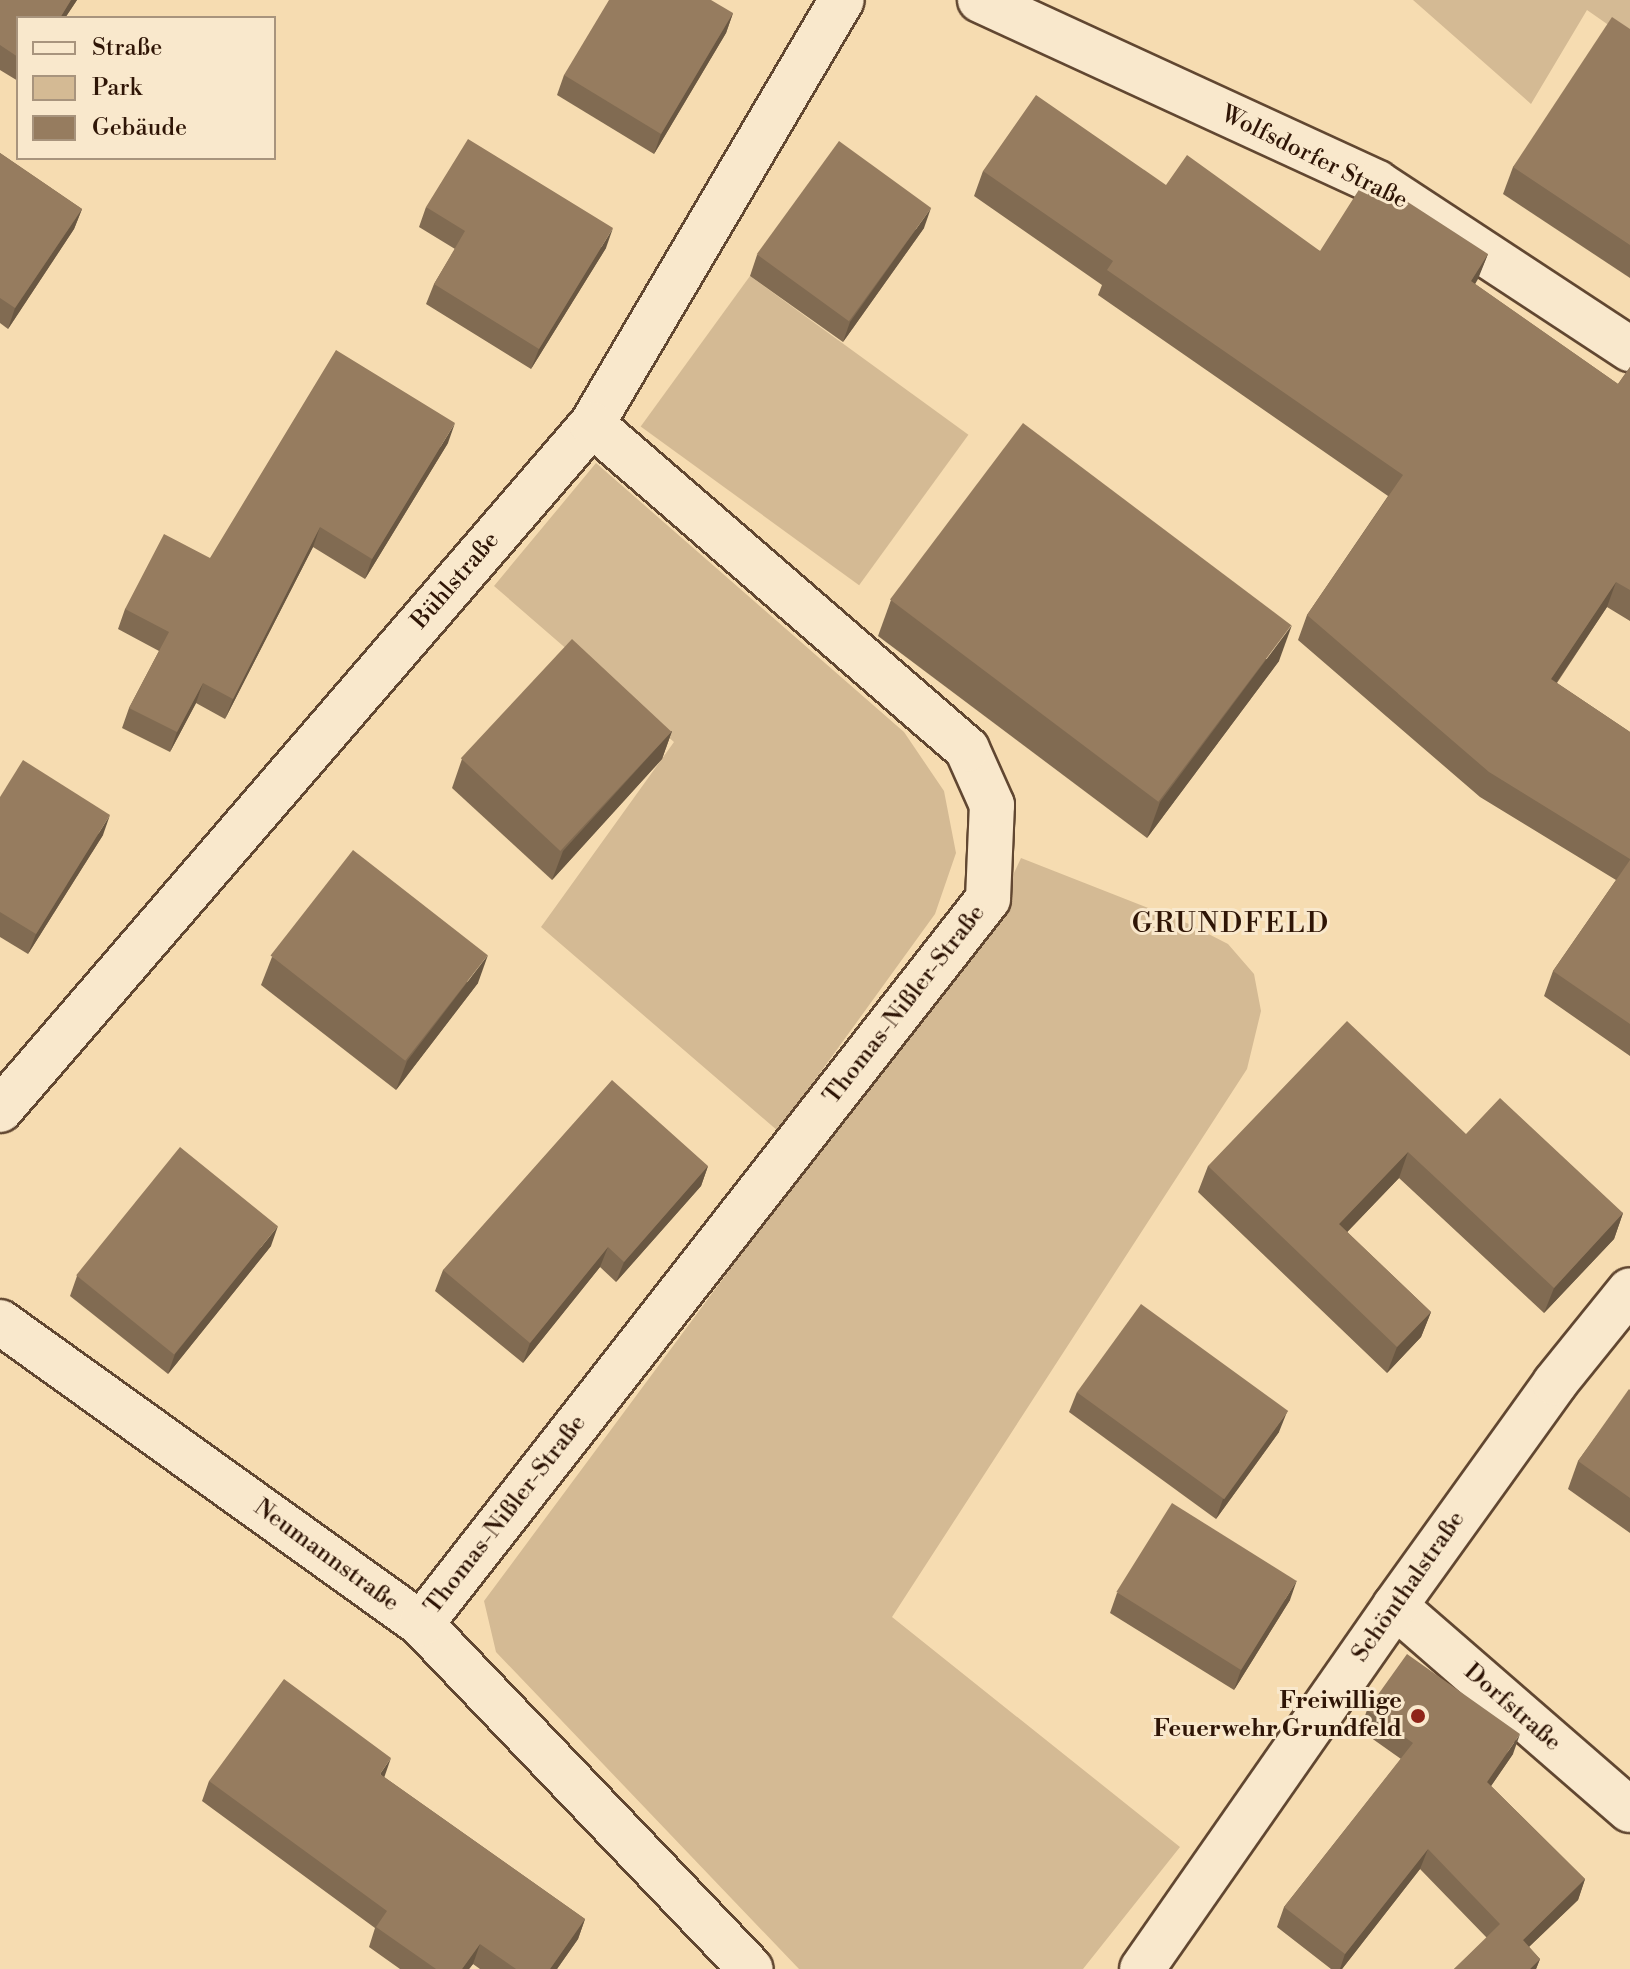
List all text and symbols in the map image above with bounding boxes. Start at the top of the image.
legend [16,16,276,160]
text: Straße [92,33,162,63]
text: Park [92,73,142,103]
street label: Wolfsdorfer Straße [1216,100,1412,216]
text: Gebäude [92,113,187,143]
street label: Bühlstraße [406,527,506,635]
street label: Thomas-Nißler-Straße [818,900,992,1110]
district label: GRUNDFELD [1132,907,1330,941]
street label: Thomas-Nißler-Straße [419,1410,593,1620]
street label: Neumannstraße [248,1494,404,1618]
street label: Schönthalstraße [1346,1506,1472,1668]
street label: Dorfstraße [1458,1658,1566,1758]
place label: Freiwillige Feuerwehr Grundfeld [1153,1688,1402,1744]
marker: Freiwillige Feuerwehr Grundfeld [1409,1707,1427,1725]

